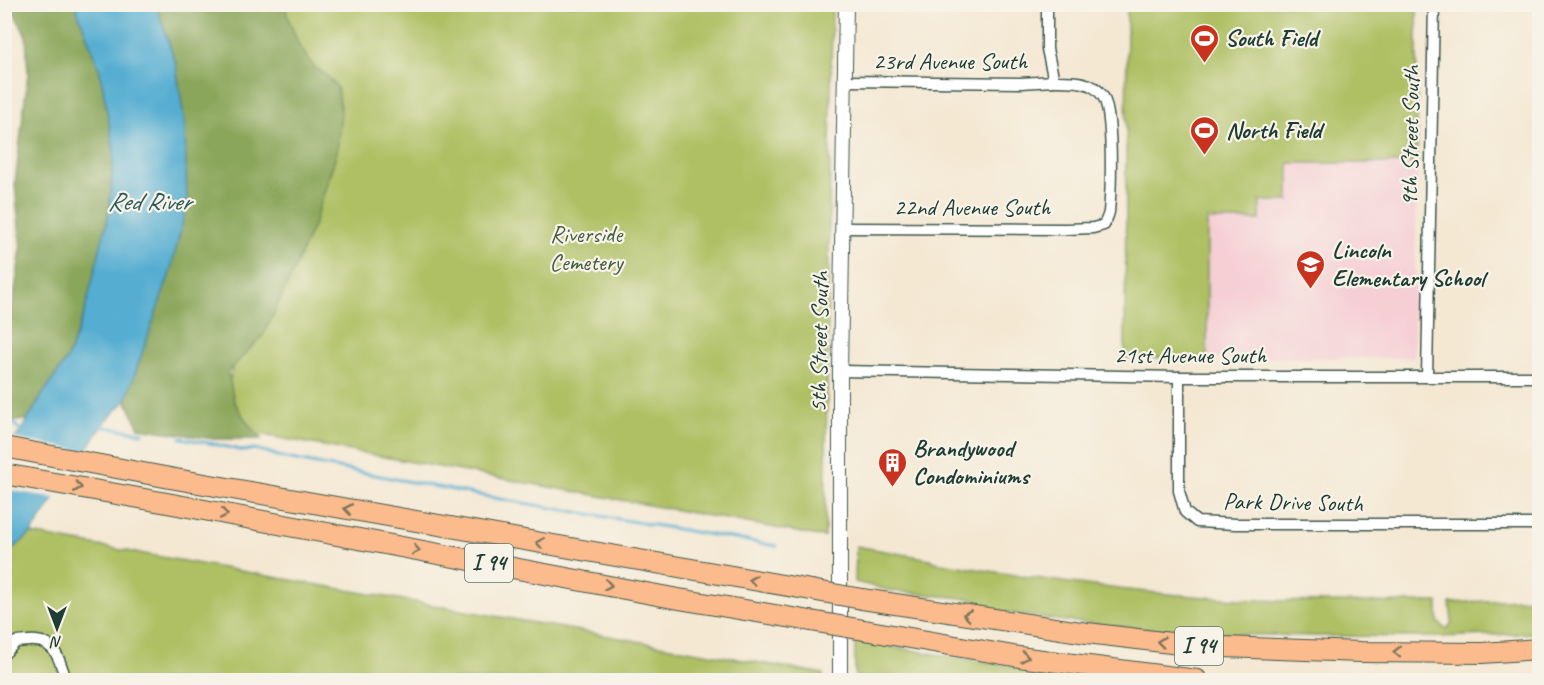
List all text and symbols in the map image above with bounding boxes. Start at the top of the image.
sports icon: South Field [1188,22,1220,64]
place label: South Field [1225,23,1321,53]
street label: 23rd Avenue South [873,46,1028,76]
street label: 9th Street South [1394,63,1426,207]
sports icon: North Field [1189,114,1221,156]
place label: North Field [1226,115,1325,145]
water label: Red River [108,185,195,218]
street label: 22nd Avenue South [894,192,1051,222]
park label: Riverside Cemetery [550,219,624,277]
place label: Lincoln Elementary School [1332,235,1489,293]
school or university icon: Lincoln Elementary School [1295,248,1327,290]
street label: 5th Street South [803,269,835,413]
street label: 21st Avenue South [1114,340,1267,370]
place label: Brandywood Condominiums [913,433,1031,491]
building icon: Brandywood Condominiums [876,446,908,488]
one-way arrow [73,480,83,493]
street label: Park Drive South [1223,486,1364,518]
one-way arrow [344,503,354,516]
one-way arrow [219,507,229,520]
one-way arrow [536,537,546,550]
one-way arrow [411,543,421,556]
road number: I 94 [465,544,513,582]
one-way arrow [749,575,758,587]
one-way arrow [603,579,612,591]
north arrow [27,598,87,658]
one-way arrow [963,610,972,622]
road number: I 94 [1175,627,1223,665]
text: N [49,632,62,652]
one-way arrow [1156,636,1165,648]
one-way arrow [1393,646,1402,658]
one-way arrow [1021,651,1030,663]

